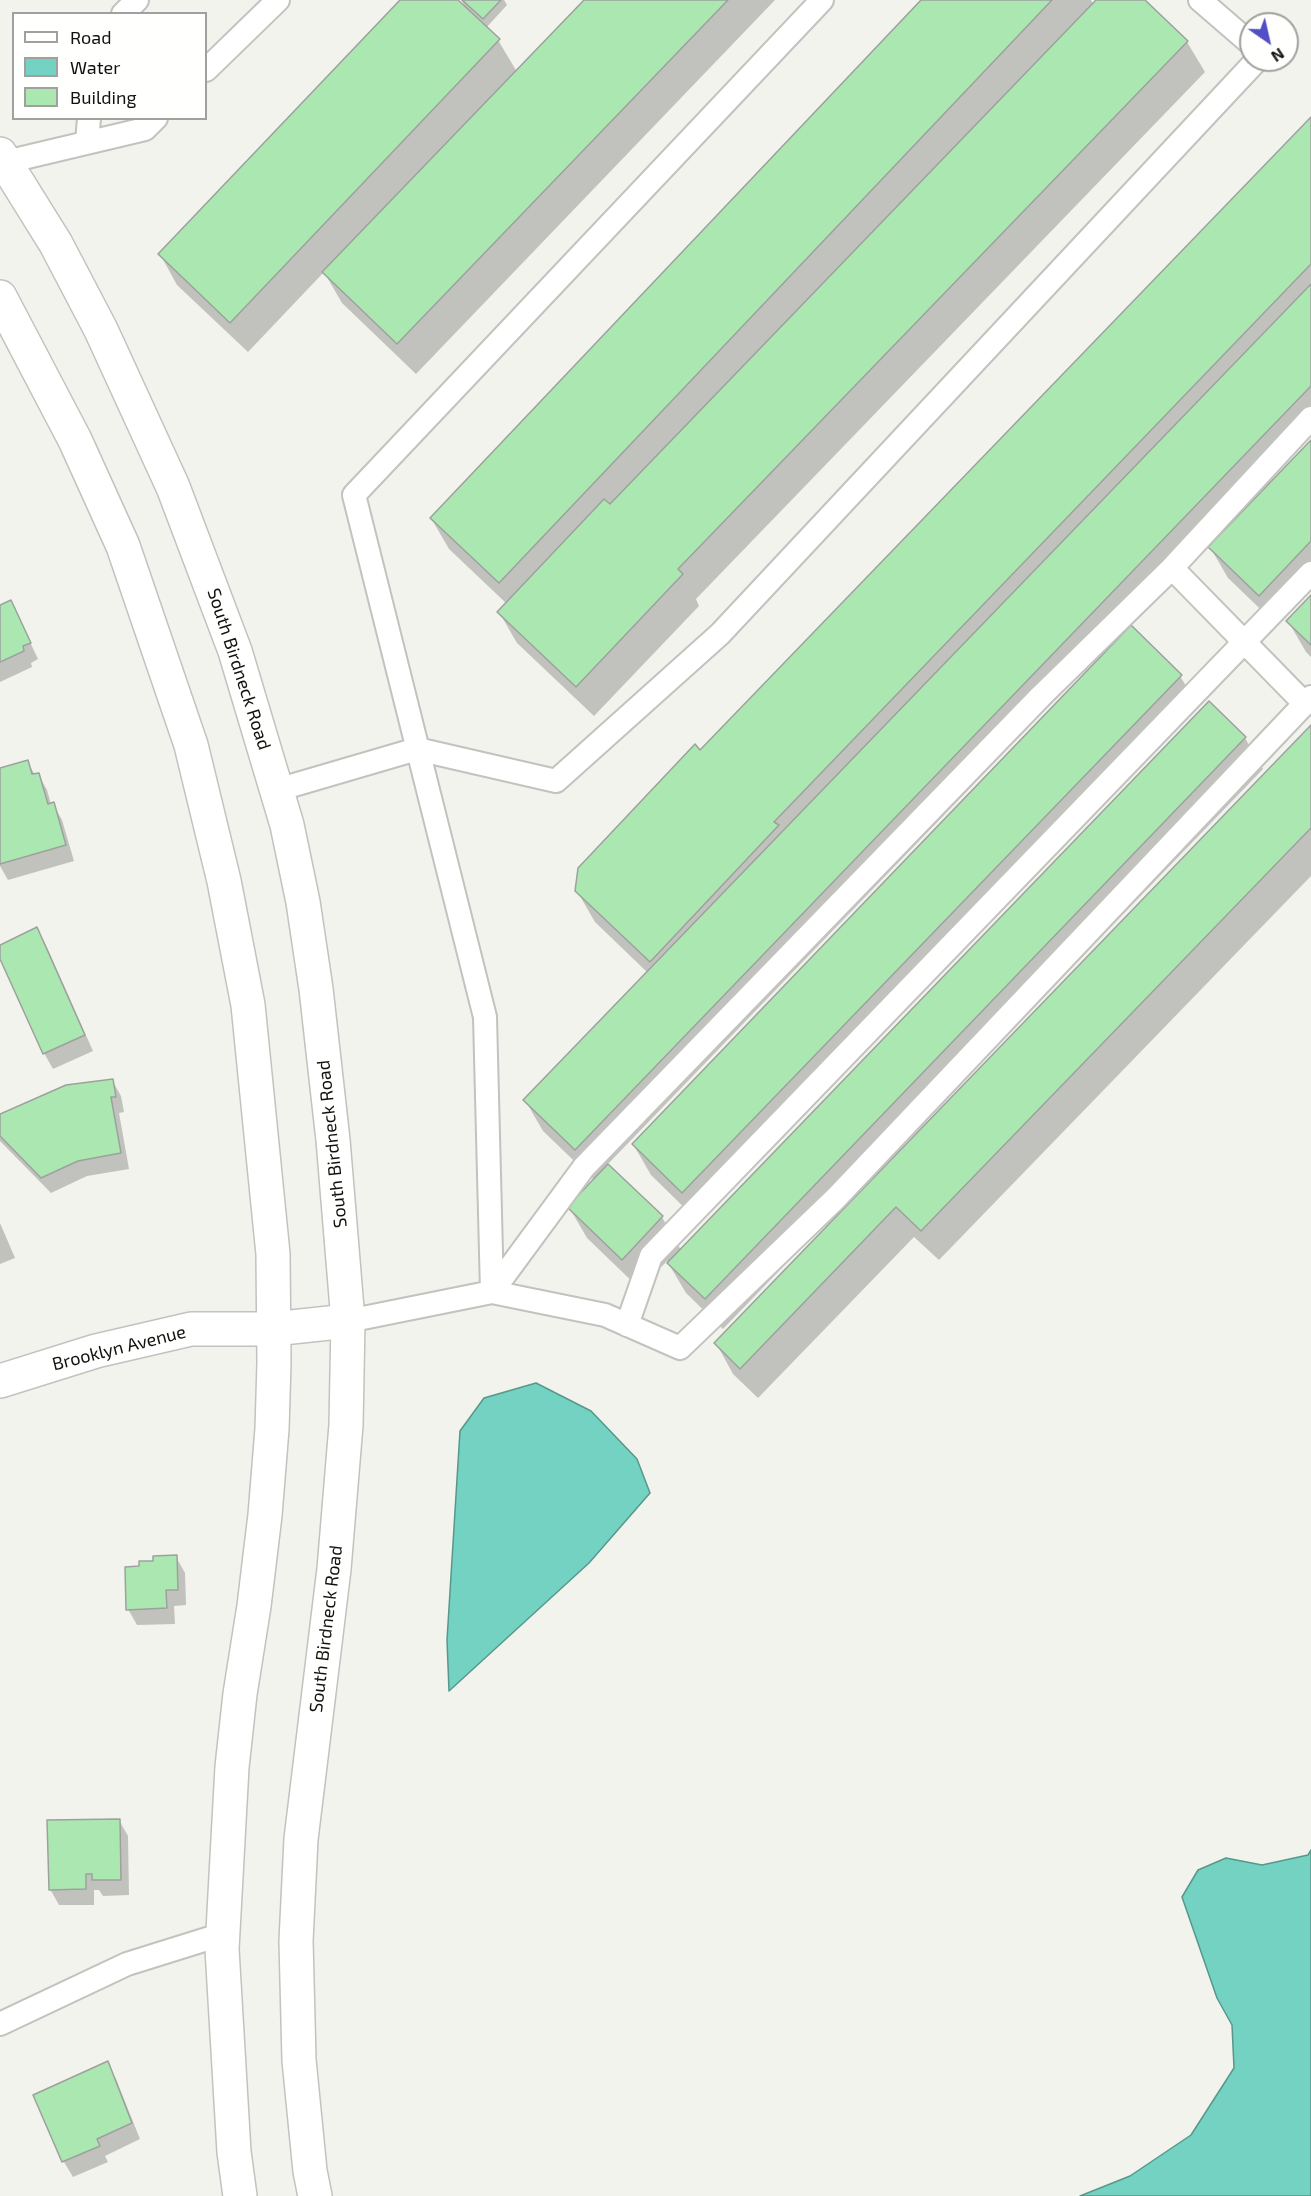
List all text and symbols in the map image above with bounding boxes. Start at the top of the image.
legend [12,12,207,120]
north arrow [1239,12,1299,72]
text: Road [70,26,111,48]
text: N [1268,45,1288,67]
text: Water [70,56,120,78]
text: Building [70,86,137,108]
street label: South Birdneck Road [203,586,275,752]
street label: South Birdneck Road [312,1059,352,1229]
street label: Brooklyn Avenue [50,1321,188,1375]
street label: South Birdneck Road [305,1544,347,1714]

